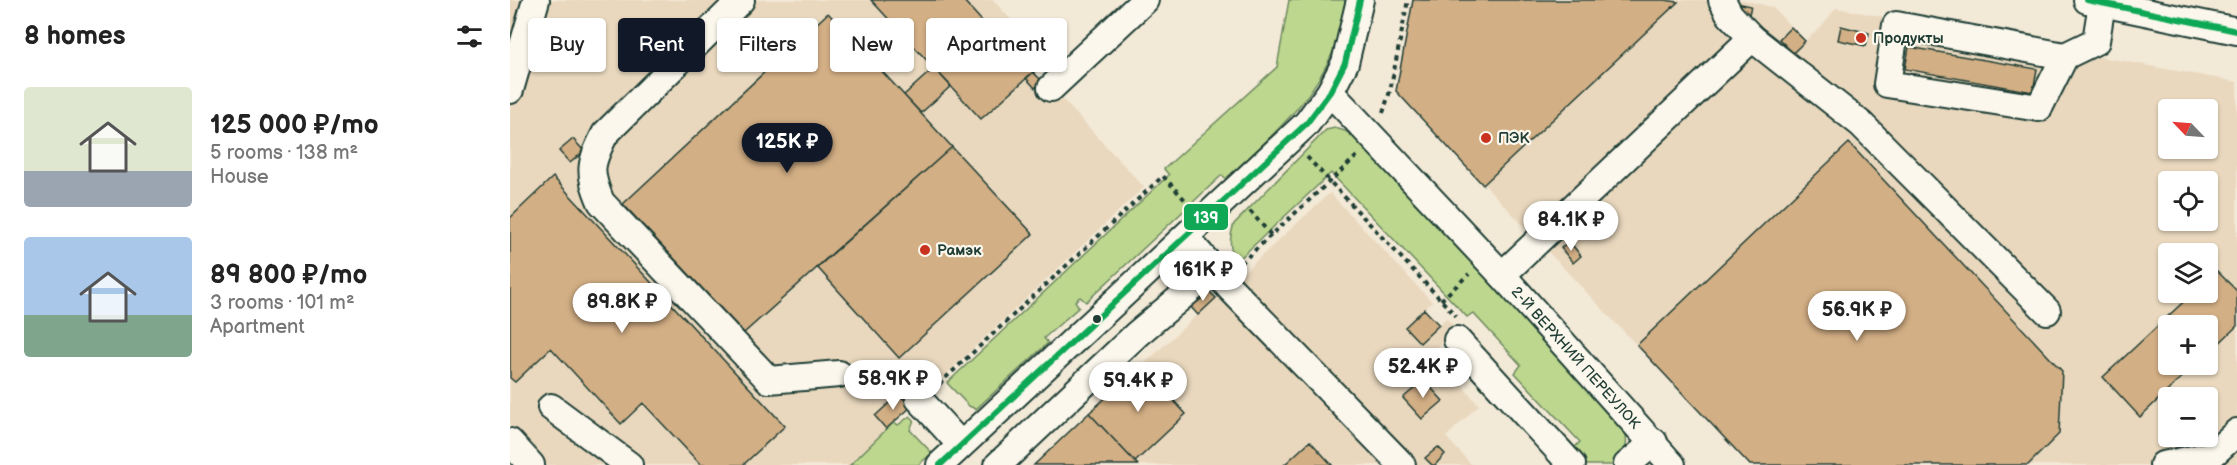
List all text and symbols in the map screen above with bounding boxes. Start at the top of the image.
chip: Buy [528,18,606,72]
chip: Rent [618,18,705,72]
chip: Filters [717,18,818,72]
chip: New [830,18,914,72]
chip: Apartment [926,18,1067,72]
icon: filters [453,20,486,53]
text: 8 homes [24,21,126,52]
place label: Продукты [1873,29,1944,48]
marker: Продукты [1854,31,1868,45]
north arrow [2158,99,2218,159]
map controls [2158,99,2218,447]
text: 125 000 ₽/mo [210,110,378,141]
icon: home [72,111,144,183]
pin: 125K ₽ [738,123,836,174]
place label: ПЭК [1498,129,1530,148]
text: 125K ₽ [756,130,818,154]
marker: ПЭК [1479,131,1493,145]
text: 5 rooms · 138 m² [210,141,358,165]
text: House [210,165,269,189]
button: locate [2158,171,2218,231]
pin: 84.1K ₽ [1516,201,1626,252]
line badge: 139 [1183,203,1229,231]
text: 84.1K ₽ [1537,208,1605,232]
text: 139 [1193,209,1219,228]
place label: Рамэк [937,241,982,260]
marker: Рамэк [918,243,932,257]
button: layers [2158,243,2218,303]
pin: 161K ₽ [1154,251,1252,302]
text: 161K ₽ [1173,258,1233,282]
text: 89 800 ₽/mo [210,260,367,291]
icon: home [72,261,144,333]
pin: 89.8K ₽ [567,283,677,334]
street label: 2-Й ВЕРХНИЙ ПЕРЕУЛОК [1507,283,1644,433]
text: 89.8K ₽ [587,290,657,314]
text: 3 rooms · 101 m² [210,291,355,315]
pin: 56.9K ₽ [1802,291,1912,342]
text: 56.9K ₽ [1822,298,1892,322]
unlabelled marker [1091,313,1103,325]
text: Apartment [210,315,305,339]
button: + [2158,315,2218,375]
pin: 52.4K ₽ [1368,348,1478,399]
text: 52.4K ₽ [1388,355,1458,379]
pin: 58.9K ₽ [838,360,948,411]
pin: 59.4K ₽ [1083,362,1193,413]
text: 58.9K ₽ [858,367,928,391]
text: 59.4K ₽ [1103,369,1173,393]
button: − [2158,387,2218,447]

